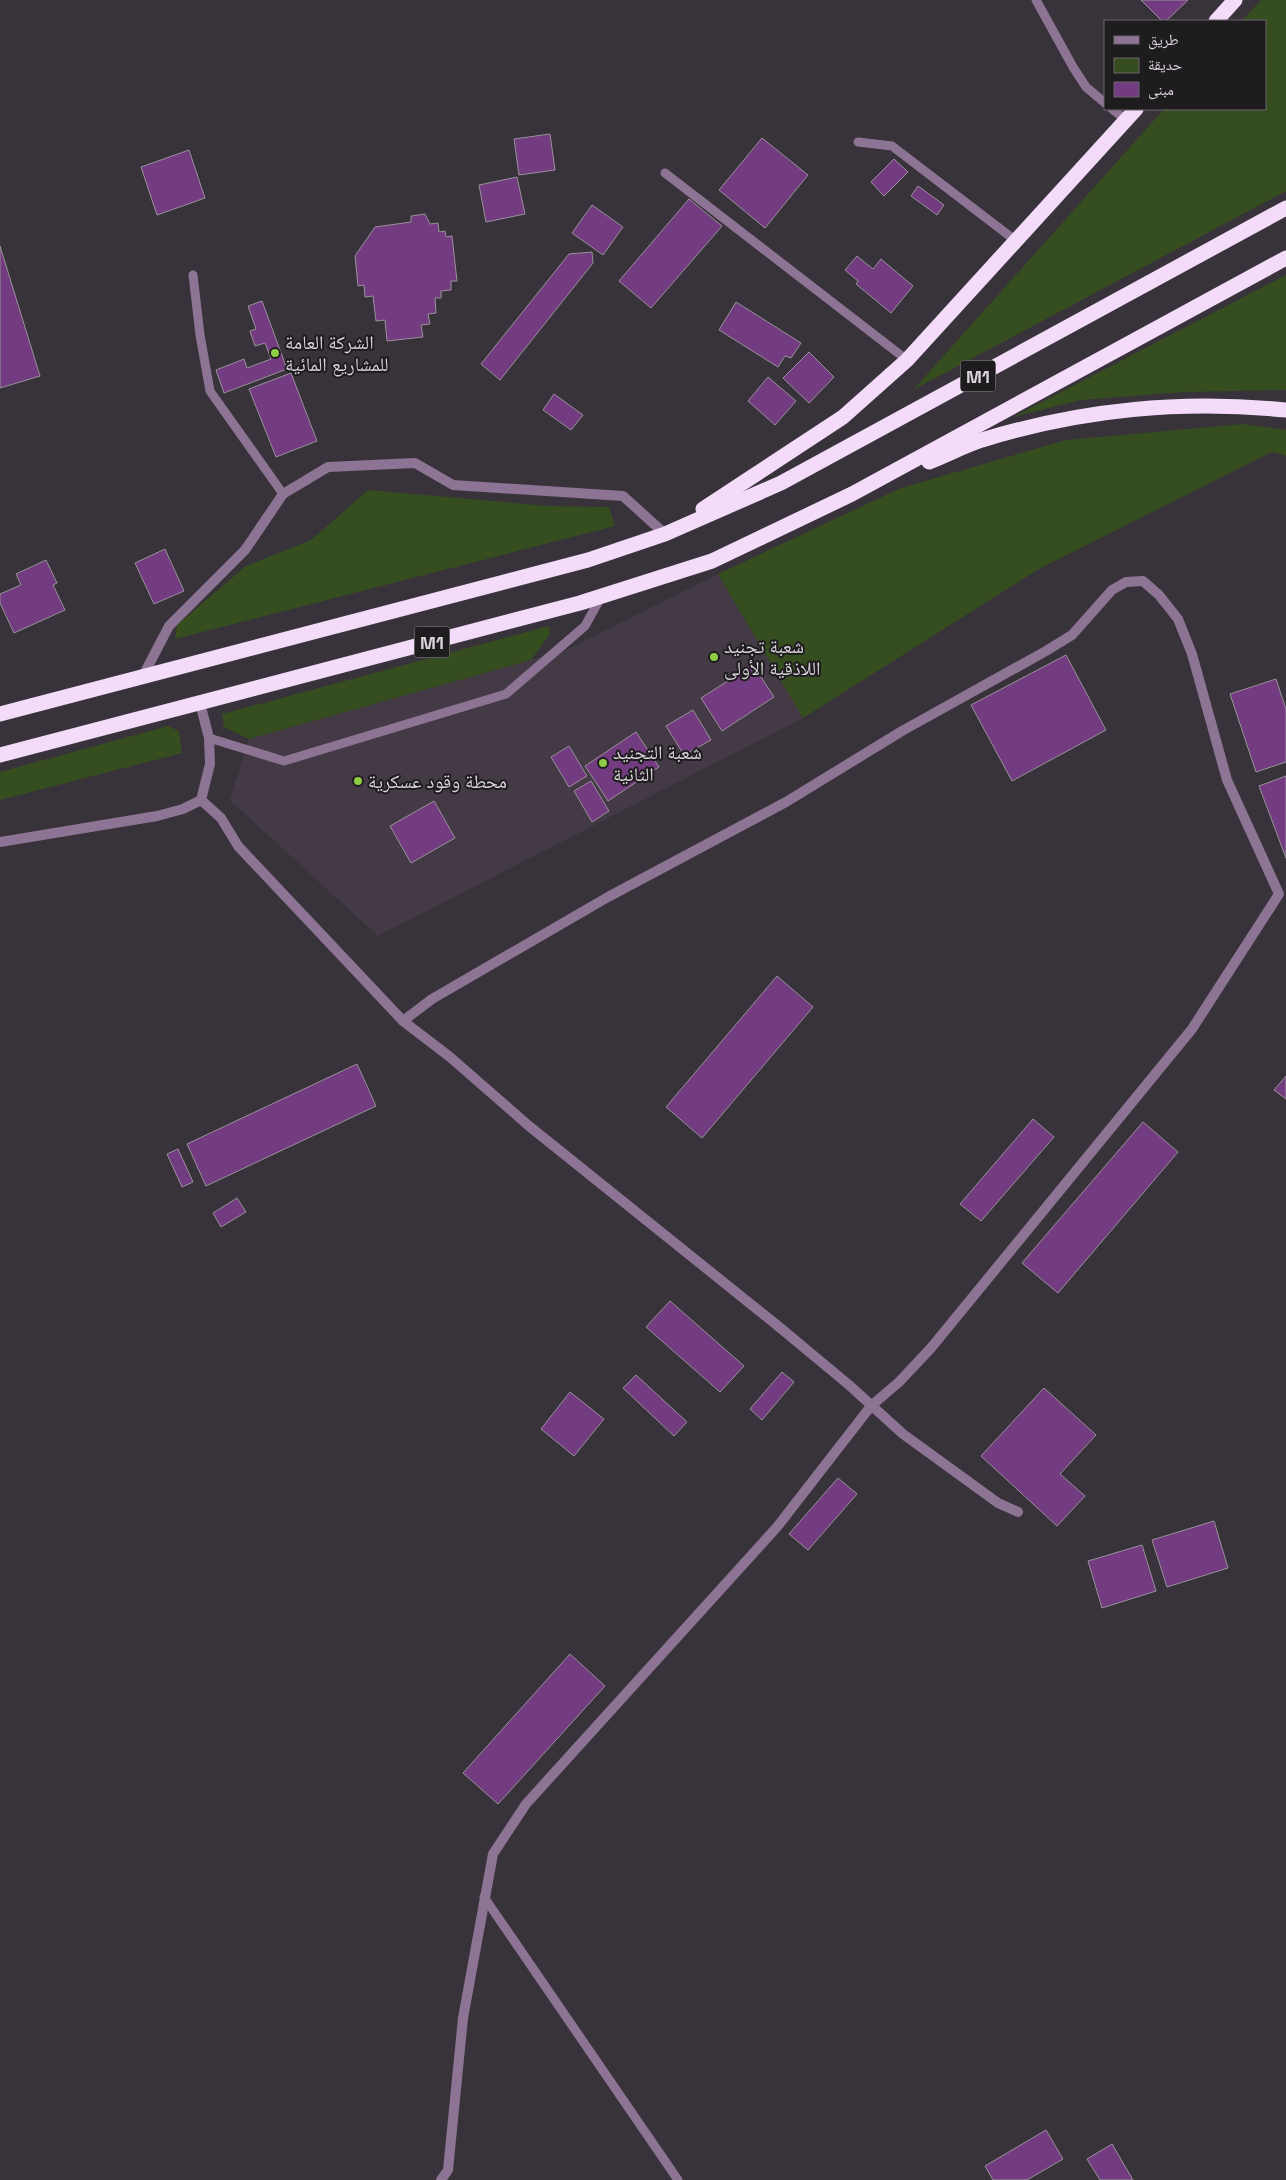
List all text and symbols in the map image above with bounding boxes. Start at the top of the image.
legend [1104,20,1266,110]
text: طريق [1148,30,1179,50]
text: حديقة [1148,55,1183,74]
text: مبنى [1148,80,1174,100]
place label: الشركة العامة للمشاريع المائية [285,330,389,377]
marker: الشركة العامة للمشاريع المائية [269,347,281,359]
road number: M1 [960,361,996,392]
road number: M1 [414,626,450,658]
place label: شعبة تجنيد اللاذقية الأولى [724,634,821,681]
marker: شعبة تجنيد اللاذقية الأولى [708,651,720,663]
place label: شعبة التجنيد الثانية [613,740,702,787]
marker: شعبة التجنيد الثانية [597,757,609,769]
place label: محطة وقود عسكرية [368,769,507,794]
marker: محطة وقود عسكرية [352,775,364,787]

